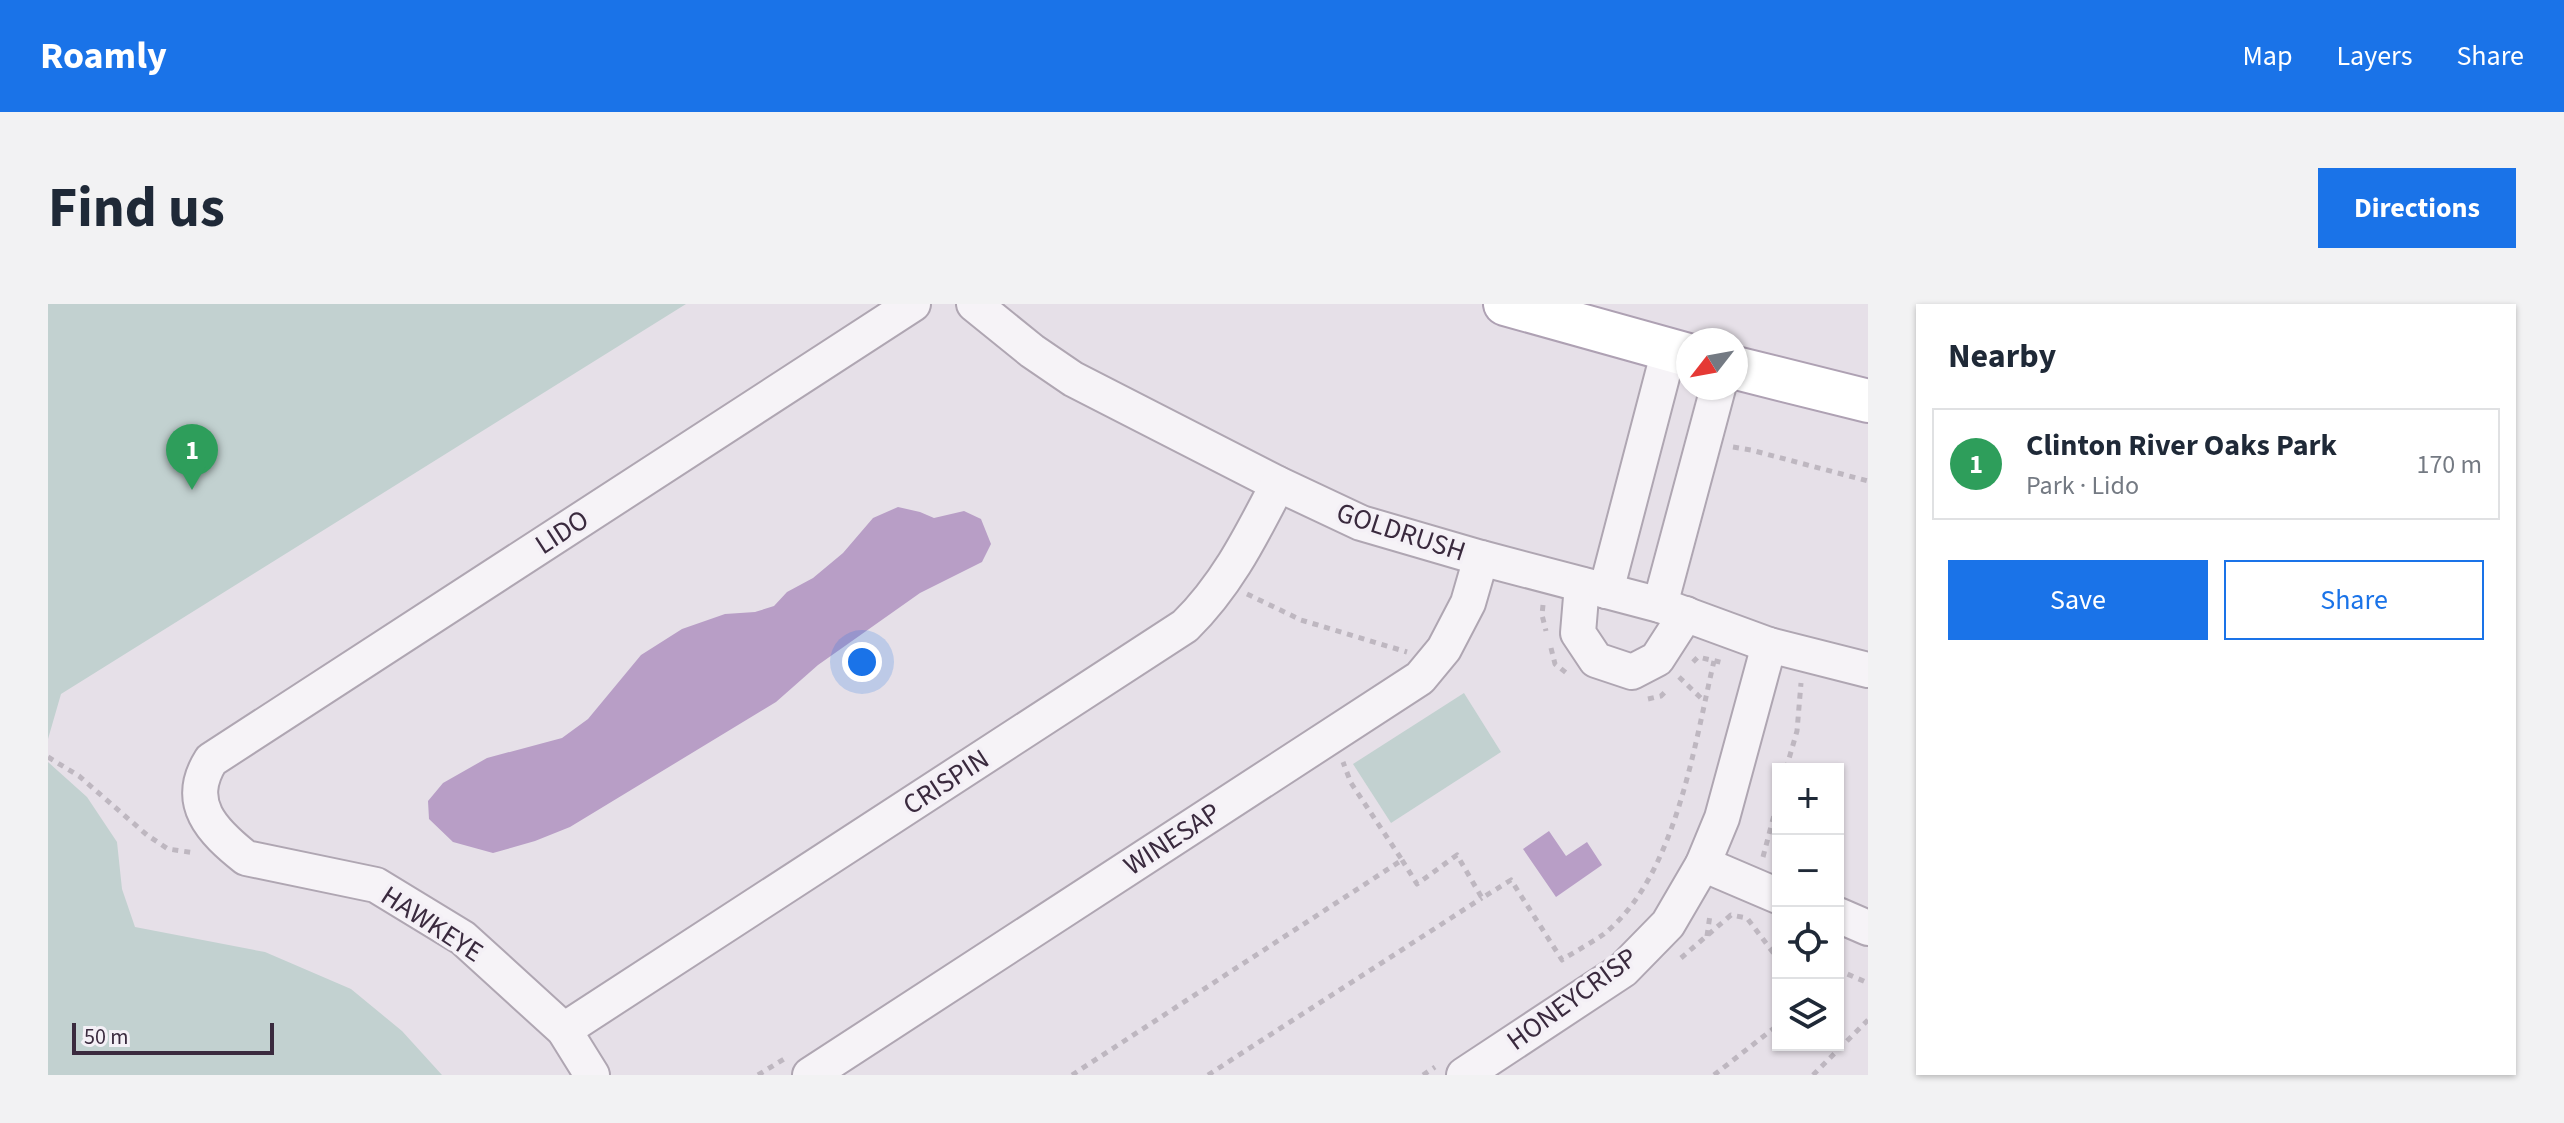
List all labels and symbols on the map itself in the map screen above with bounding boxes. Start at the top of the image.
north arrow [1676,328,1748,400]
pin: 1 [166,424,218,490]
street label: GOLDRUSH [1331,492,1471,572]
street label: LIDO [527,500,597,564]
your location [842,642,882,682]
street label: CRISPIN [895,739,997,825]
street label: WINESAP [1116,793,1228,885]
street label: HAWKEYE [373,876,491,972]
street label: HONEYCRISP [1498,938,1646,1060]
scale bar [72,1019,274,1055]

